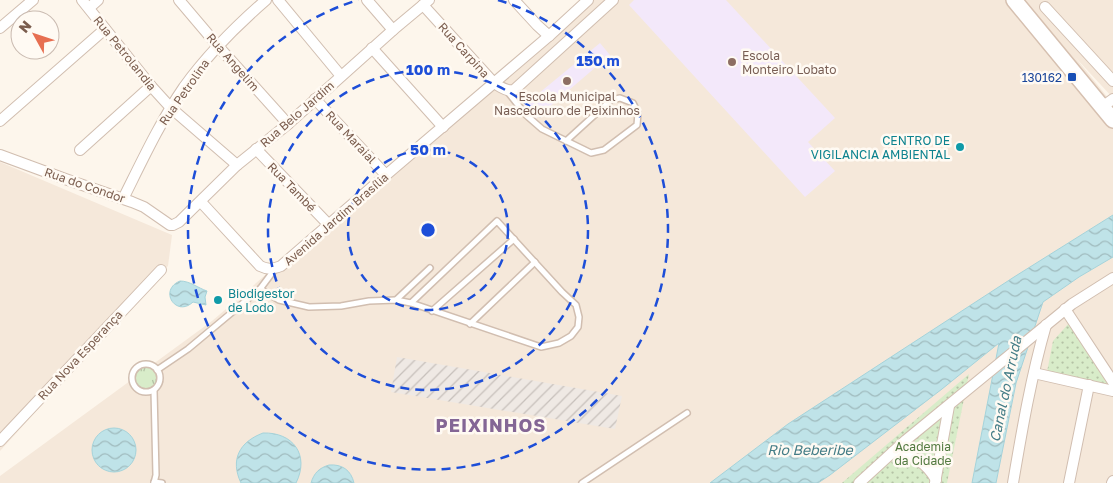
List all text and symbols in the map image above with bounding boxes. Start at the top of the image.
north arrow [10,10,60,60]
street label: Rua Petrolandia [90,13,160,93]
text: N [15,17,35,36]
street label: Rua Carpina [435,19,493,81]
street label: Rua Angelim [204,30,262,94]
place label: Escola Monteiro Lobato [742,48,836,77]
text: 150 m [576,51,620,69]
street label: Rua Petrolina [156,56,212,128]
marker: Escola Monteiro Lobato [726,56,738,68]
text: 100 m [406,60,450,78]
place label: 130162 [1022,70,1062,85]
marker: 130162 [1066,71,1078,83]
marker: Escola Municipal Nascedouro de Peixinhos [561,75,573,87]
street label: Rua Belo Jardim [257,78,337,150]
place label: Escola Municipal Nascedouro de Peixinhos [494,89,640,118]
street label: Rua Maraial [323,107,380,167]
place label: CENTRO DE VIGILANCIA AMBIENTAL [811,133,950,162]
text: 50 m [410,140,446,158]
marker: CENTRO DE VIGILANCIA AMBIENTAL [954,141,966,153]
street label: Rua També [265,159,319,215]
street label: Rua do Condor [43,164,128,206]
street label: Avenida Jardim Brasília [281,169,391,269]
centre of rings [419,221,437,239]
place label: Biodigestor de Lodo [228,286,295,315]
marker: Biodigestor de Lodo [212,294,224,306]
street label: Rua Nova Esperança [35,307,125,403]
water label: Canal do Arruda [985,333,1025,443]
district label: PEIXINHOS [436,414,546,436]
park label: Academia da Cidade [894,439,952,468]
water label: Rio Beberibe [767,441,854,458]

